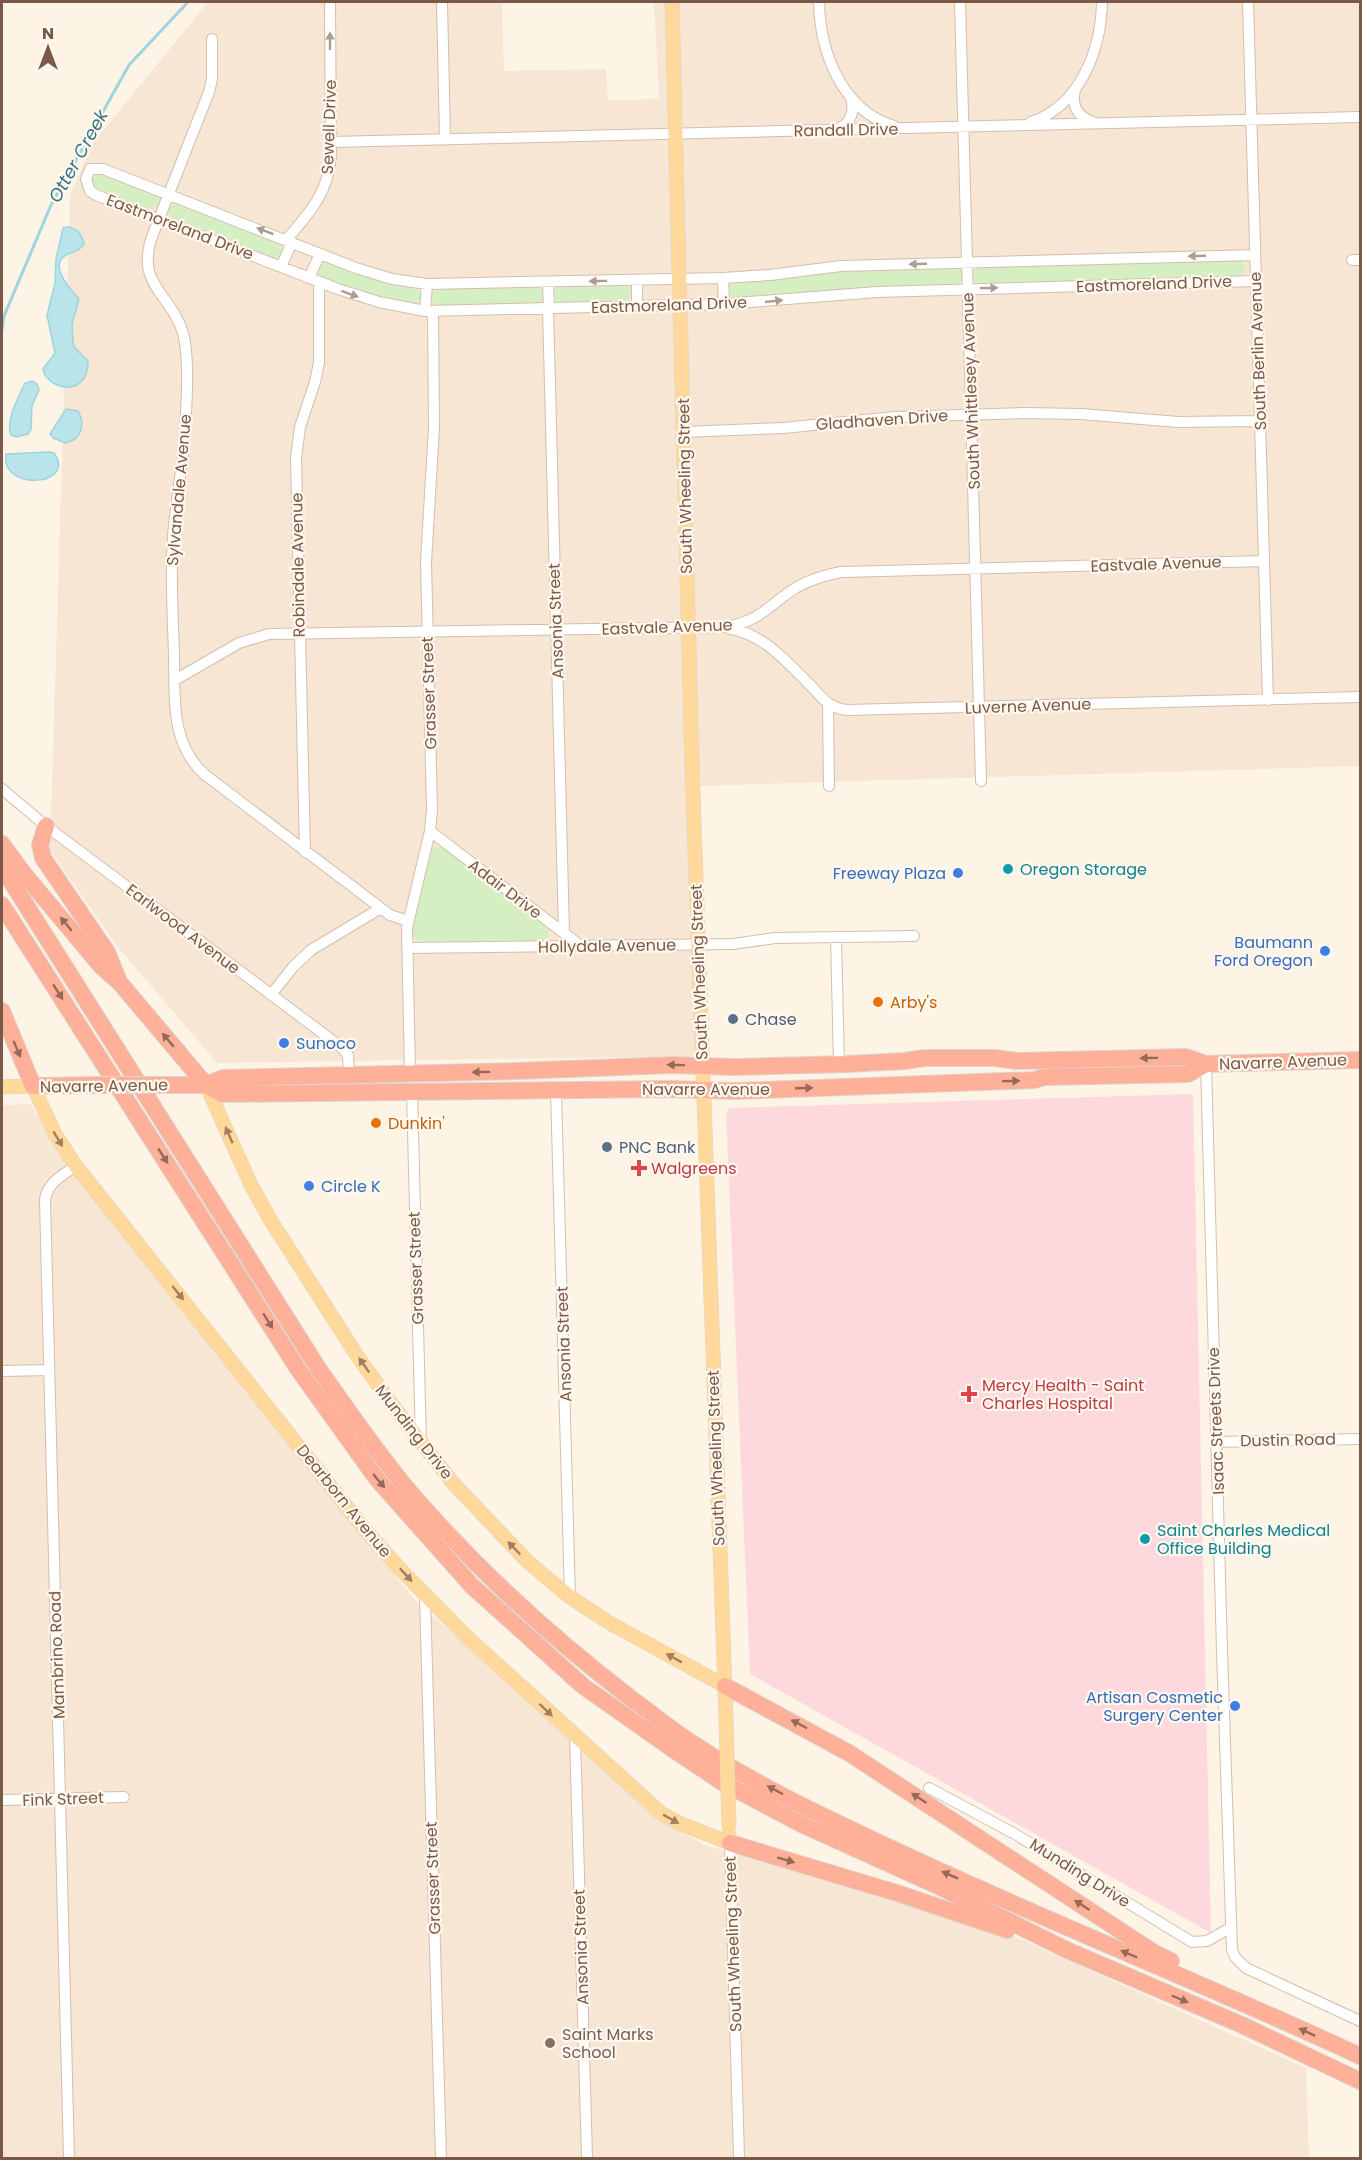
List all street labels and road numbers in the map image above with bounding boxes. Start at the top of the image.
street label: Sewell Drive [316,79,342,175]
street label: Randall Drive [793,118,899,142]
street label: Eastmoreland Drive [103,188,257,266]
street label: Eastmoreland Drive [1076,270,1232,298]
street label: South Berlin Avenue [1244,271,1272,431]
street label: Eastmoreland Drive [591,291,747,319]
street label: South Whittlesey Avenue [956,292,986,490]
street label: South Wheeling Street [672,398,698,574]
street label: Gladhaven Drive [815,404,949,436]
street label: Sylvandale Avenue [161,413,197,567]
street label: Robindale Avenue [285,492,311,638]
street label: Eastvale Avenue [1090,550,1222,578]
street label: Ansonia Street [542,563,570,679]
street label: Eastvale Avenue [601,613,733,641]
street label: Grasser Street [416,636,442,750]
street label: Luverne Avenue [964,692,1092,720]
street label: Adair Drive [463,854,547,924]
street label: Earlwood Avenue [121,878,245,980]
street label: South Wheeling Street [684,884,714,1060]
street label: Hollydale Avenue [538,933,676,959]
street label: Navarre Avenue [1219,1048,1347,1076]
street label: Navarre Avenue [40,1073,168,1099]
street label: Navarre Avenue [642,1078,770,1101]
street label: Grasser Street [403,1211,429,1325]
street label: Ansonia Street [550,1286,578,1402]
street label: Isaac Streets Drive [1202,1347,1230,1495]
street label: South Wheeling Street [701,1370,731,1546]
street label: Munding Drive [370,1380,458,1484]
street label: Dustin Road [1240,1428,1336,1452]
street label: Dearborn Avenue [291,1440,397,1563]
street label: Mambrino Road [43,1591,71,1719]
street label: Fink Street [22,1786,104,1812]
street label: Grasser Street [420,1821,446,1935]
street label: Munding Drive [1025,1833,1135,1913]
street label: South Wheeling Street [718,1856,748,2032]
street label: Ansonia Street [567,1889,595,2005]

